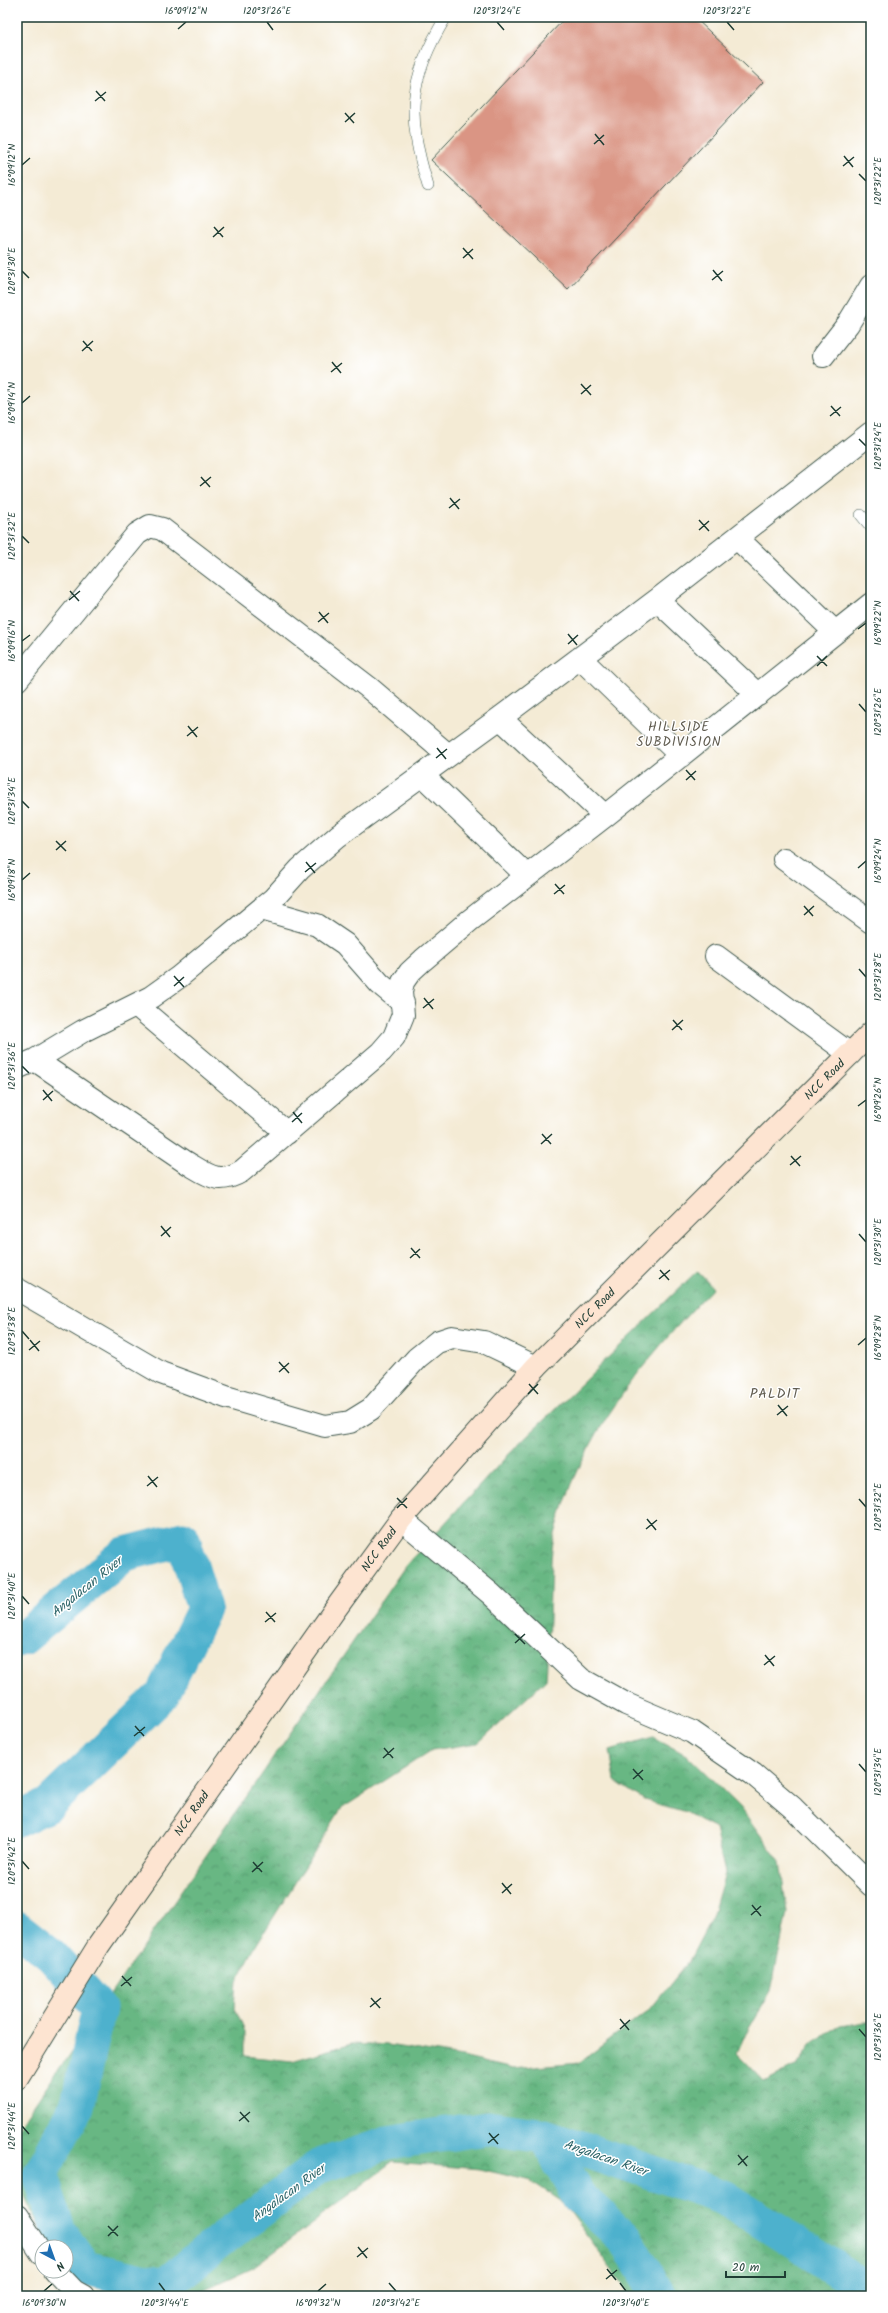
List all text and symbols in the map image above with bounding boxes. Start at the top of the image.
text: 16°09'12"N [165,3,207,19]
text: 120°31'26"E [243,3,292,19]
text: 120°31'24"E [473,3,522,19]
text: 120°31'22"E [703,3,752,19]
text: 16°09'12"N [4,144,20,186]
text: 120°31'22"E [870,156,886,205]
text: 120°31'30"E [4,246,20,295]
text: 16°09'14"N [4,382,20,424]
text: 120°31'24"E [870,421,886,470]
text: 120°31'32"E [4,511,20,560]
text: 16°09'22"N [870,600,886,646]
text: 16°09'16"N [4,620,20,662]
text: 120°31'26"E [870,687,886,736]
district label: HILLSIDE SUBDIVISION [636,717,722,753]
text: 120°31'34"E [4,776,20,825]
text: 16°09'24"N [870,838,886,883]
text: 16°09'18"N [4,858,20,901]
text: 120°31'28"E [870,952,886,1001]
text: 120°31'36"E [4,1041,20,1090]
street label: NCC Road [800,1054,850,1105]
text: 16°09'26"N [870,1077,886,1122]
text: 120°31'30"E [870,1217,886,1266]
street label: NCC Road [570,1283,621,1333]
text: 120°31'38"E [4,1306,20,1355]
text: 16°09'28"N [870,1315,886,1361]
district label: PALDIT [750,1383,801,1405]
text: 120°31'32"E [870,1482,886,1531]
street label: NCC Road [357,1522,403,1576]
water label: Angalacan River [47,1550,129,1623]
text: 120°31'40"E [4,1571,20,1620]
text: 120°31'34"E [870,1747,886,1796]
street label: NCC Road [169,1786,215,1840]
text: 120°31'42"E [4,1836,20,1885]
text: 120°31'36"E [870,2012,886,2061]
text: 120°31'44"E [4,2101,20,2150]
water label: Angalacan River [561,2134,652,2183]
water label: Angalacan River [248,2158,332,2227]
north arrow [34,2239,74,2279]
scale bar [726,2253,785,2279]
text: N [51,2257,68,2275]
text: 20 m [732,2258,760,2277]
text: 16°09'30"N [22,2295,66,2311]
text: 120°31'44"E [141,2295,190,2311]
text: 16°09'32"N [295,2295,341,2311]
text: 120°31'42"E [372,2295,421,2311]
text: 120°31'40"E [602,2295,651,2311]

